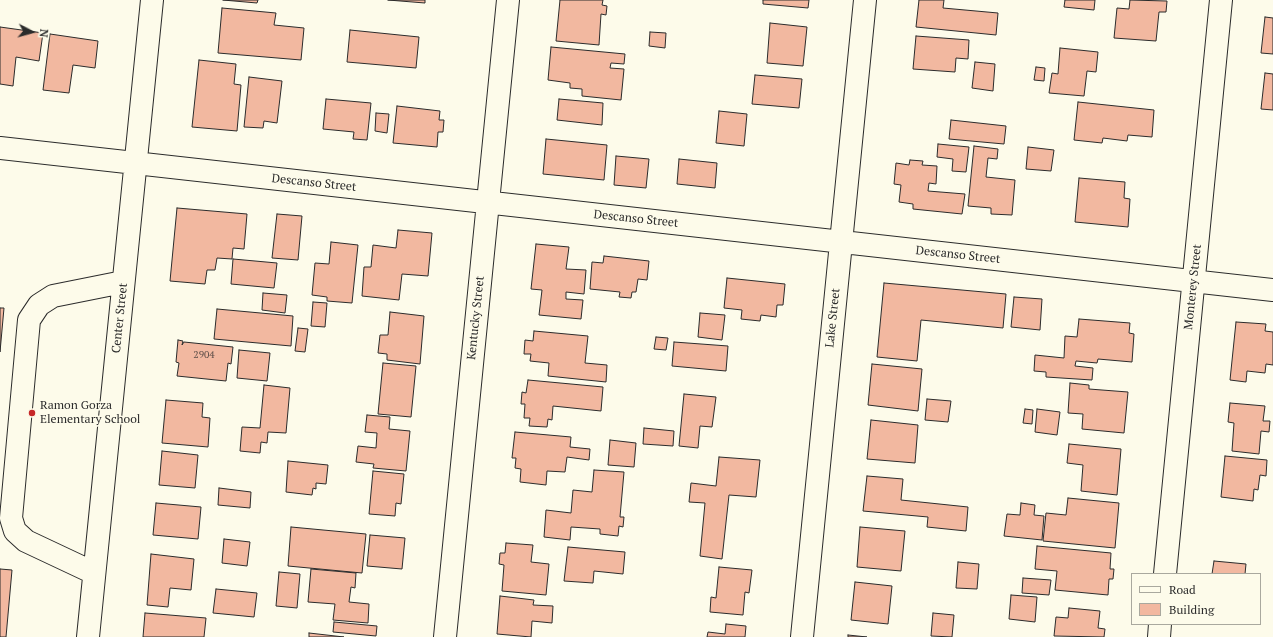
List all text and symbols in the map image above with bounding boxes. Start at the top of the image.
north arrow [12,12,52,52]
text: N [37,28,51,38]
street label: Descanso Street [271,171,357,195]
street label: Descanso Street [593,207,679,231]
street label: Descanso Street [915,243,1001,267]
street label: Monterey Street [1181,243,1205,331]
street label: Kentucky Street [464,275,488,361]
street label: Center Street [109,282,131,354]
street label: Lake Street [823,288,843,348]
house number: 2904 [193,349,215,361]
place label: Ramon Gorza Elementary School [40,399,140,427]
marker: Ramon Gorza Elementary School [27,408,37,418]
legend [1131,573,1261,625]
text: Road [1169,582,1196,597]
text: Building [1169,602,1214,617]

